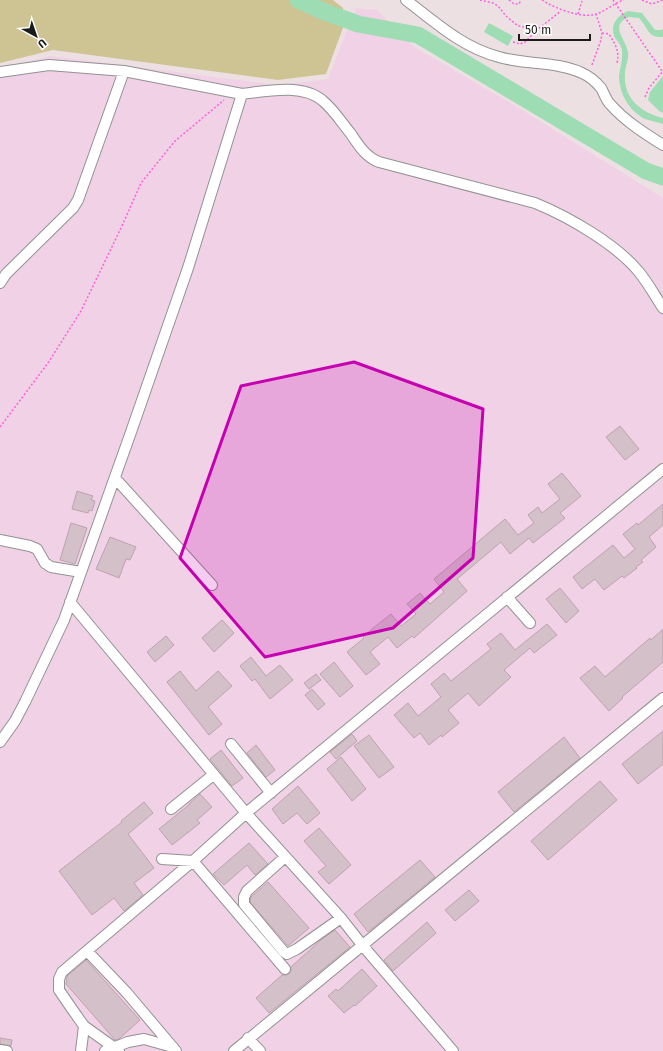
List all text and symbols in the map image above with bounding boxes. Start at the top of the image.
north arrow [16,16,56,56]
scale bar [519,16,590,42]
text: 50 m [525,23,551,37]
text: U [35,36,49,51]

